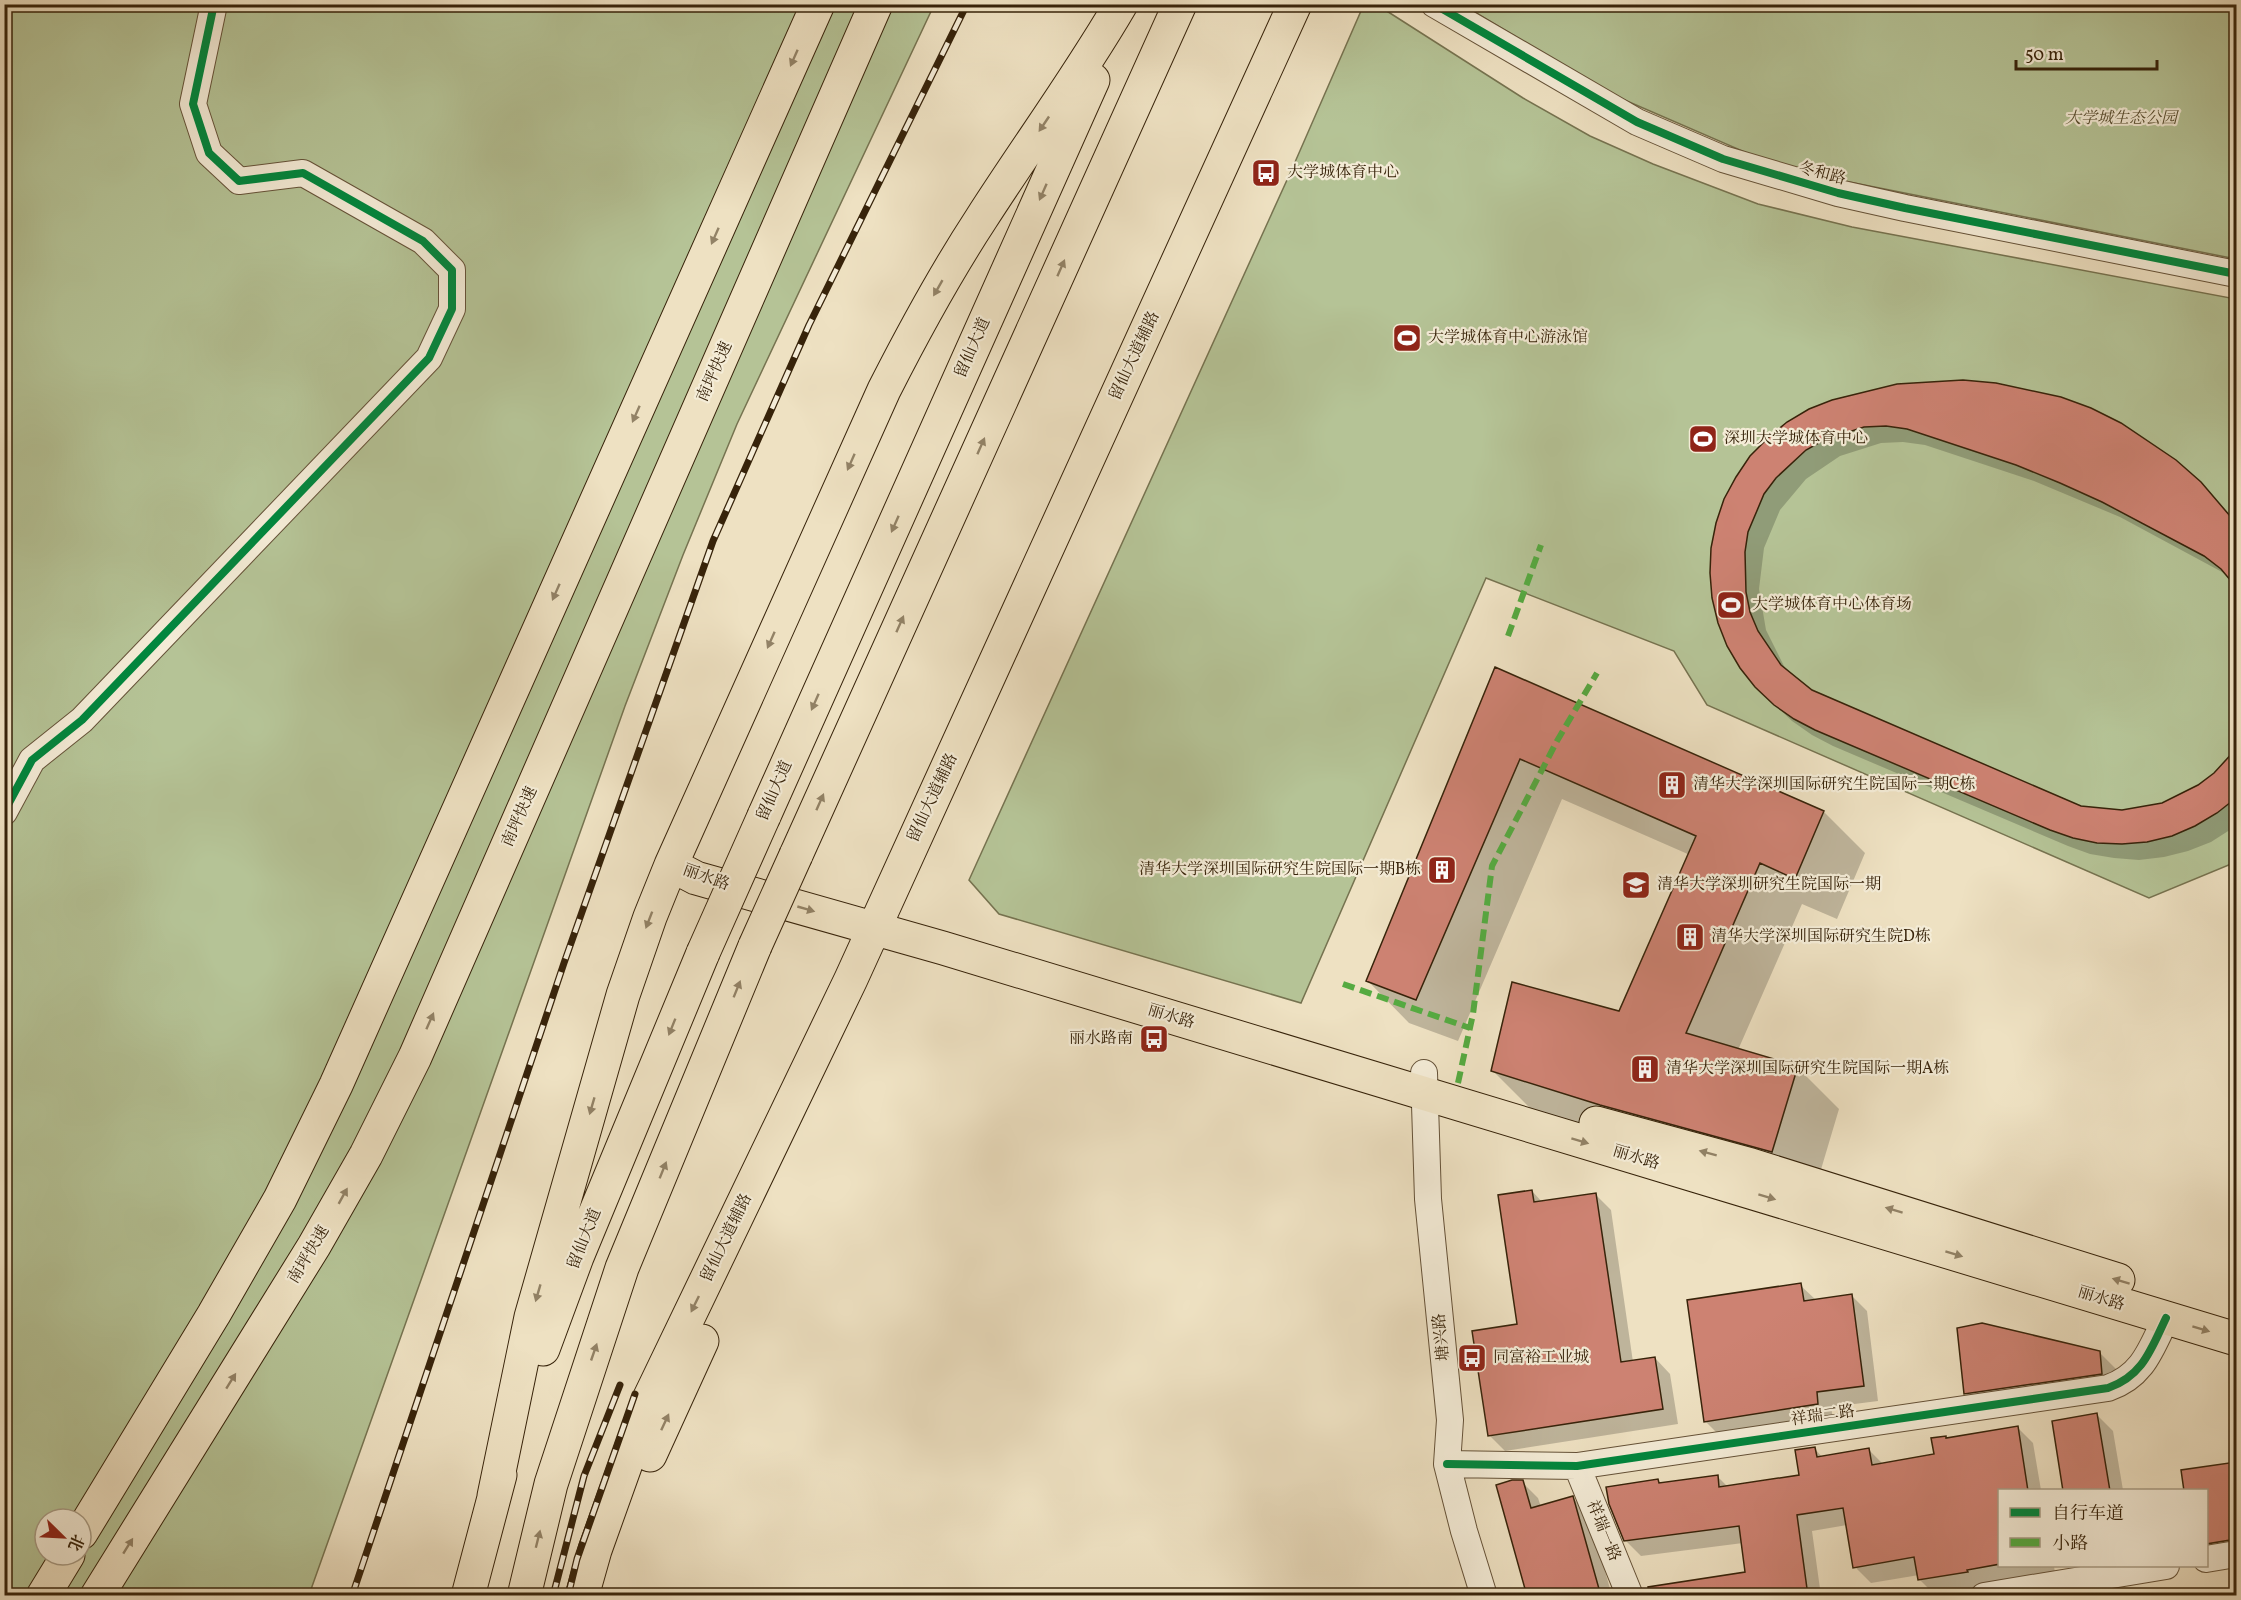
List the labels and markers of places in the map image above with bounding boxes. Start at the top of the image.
bus stop icon: 大学城体育中心 [1250,157,1282,189]
place label: 大学城体育中心 [1287,162,1399,184]
sports icon: 大学城体育中心游泳馆 [1391,322,1423,354]
place label: 大学城体育中心游泳馆 [1428,327,1588,349]
sports icon: 深圳大学城体育中心 [1687,423,1719,455]
place label: 深圳大学城体育中心 [1724,428,1868,450]
sports icon: 大学城体育中心体育场 [1715,589,1747,621]
place label: 大学城体育中心体育场 [1752,594,1912,616]
building icon: 清华大学深圳国际研究生院国际一期C栋 [1656,769,1688,801]
place label: 清华大学深圳国际研究生院国际一期C栋 [1693,774,1975,796]
building icon: 清华大学深圳国际研究生院国际一期B栋 [1426,854,1458,886]
place label: 清华大学深圳国际研究生院国际一期B栋 [1139,859,1421,881]
school or university icon: 清华大学深圳研究生院国际一期 [1620,869,1652,901]
place label: 清华大学深圳研究生院国际一期 [1657,874,1881,896]
building icon: 清华大学深圳国际研究生院D栋 [1674,921,1706,953]
place label: 清华大学深圳国际研究生院D栋 [1711,926,1931,948]
bus stop icon: 丽水路南 [1138,1023,1170,1055]
place label: 丽水路南 [1069,1028,1133,1050]
building icon: 清华大学深圳国际研究生院国际一期A栋 [1629,1053,1661,1085]
place label: 清华大学深圳国际研究生院国际一期A栋 [1666,1058,1949,1080]
bus stop icon: 同富裕工业城 [1456,1342,1488,1374]
place label: 同富裕工业城 [1493,1347,1589,1369]

